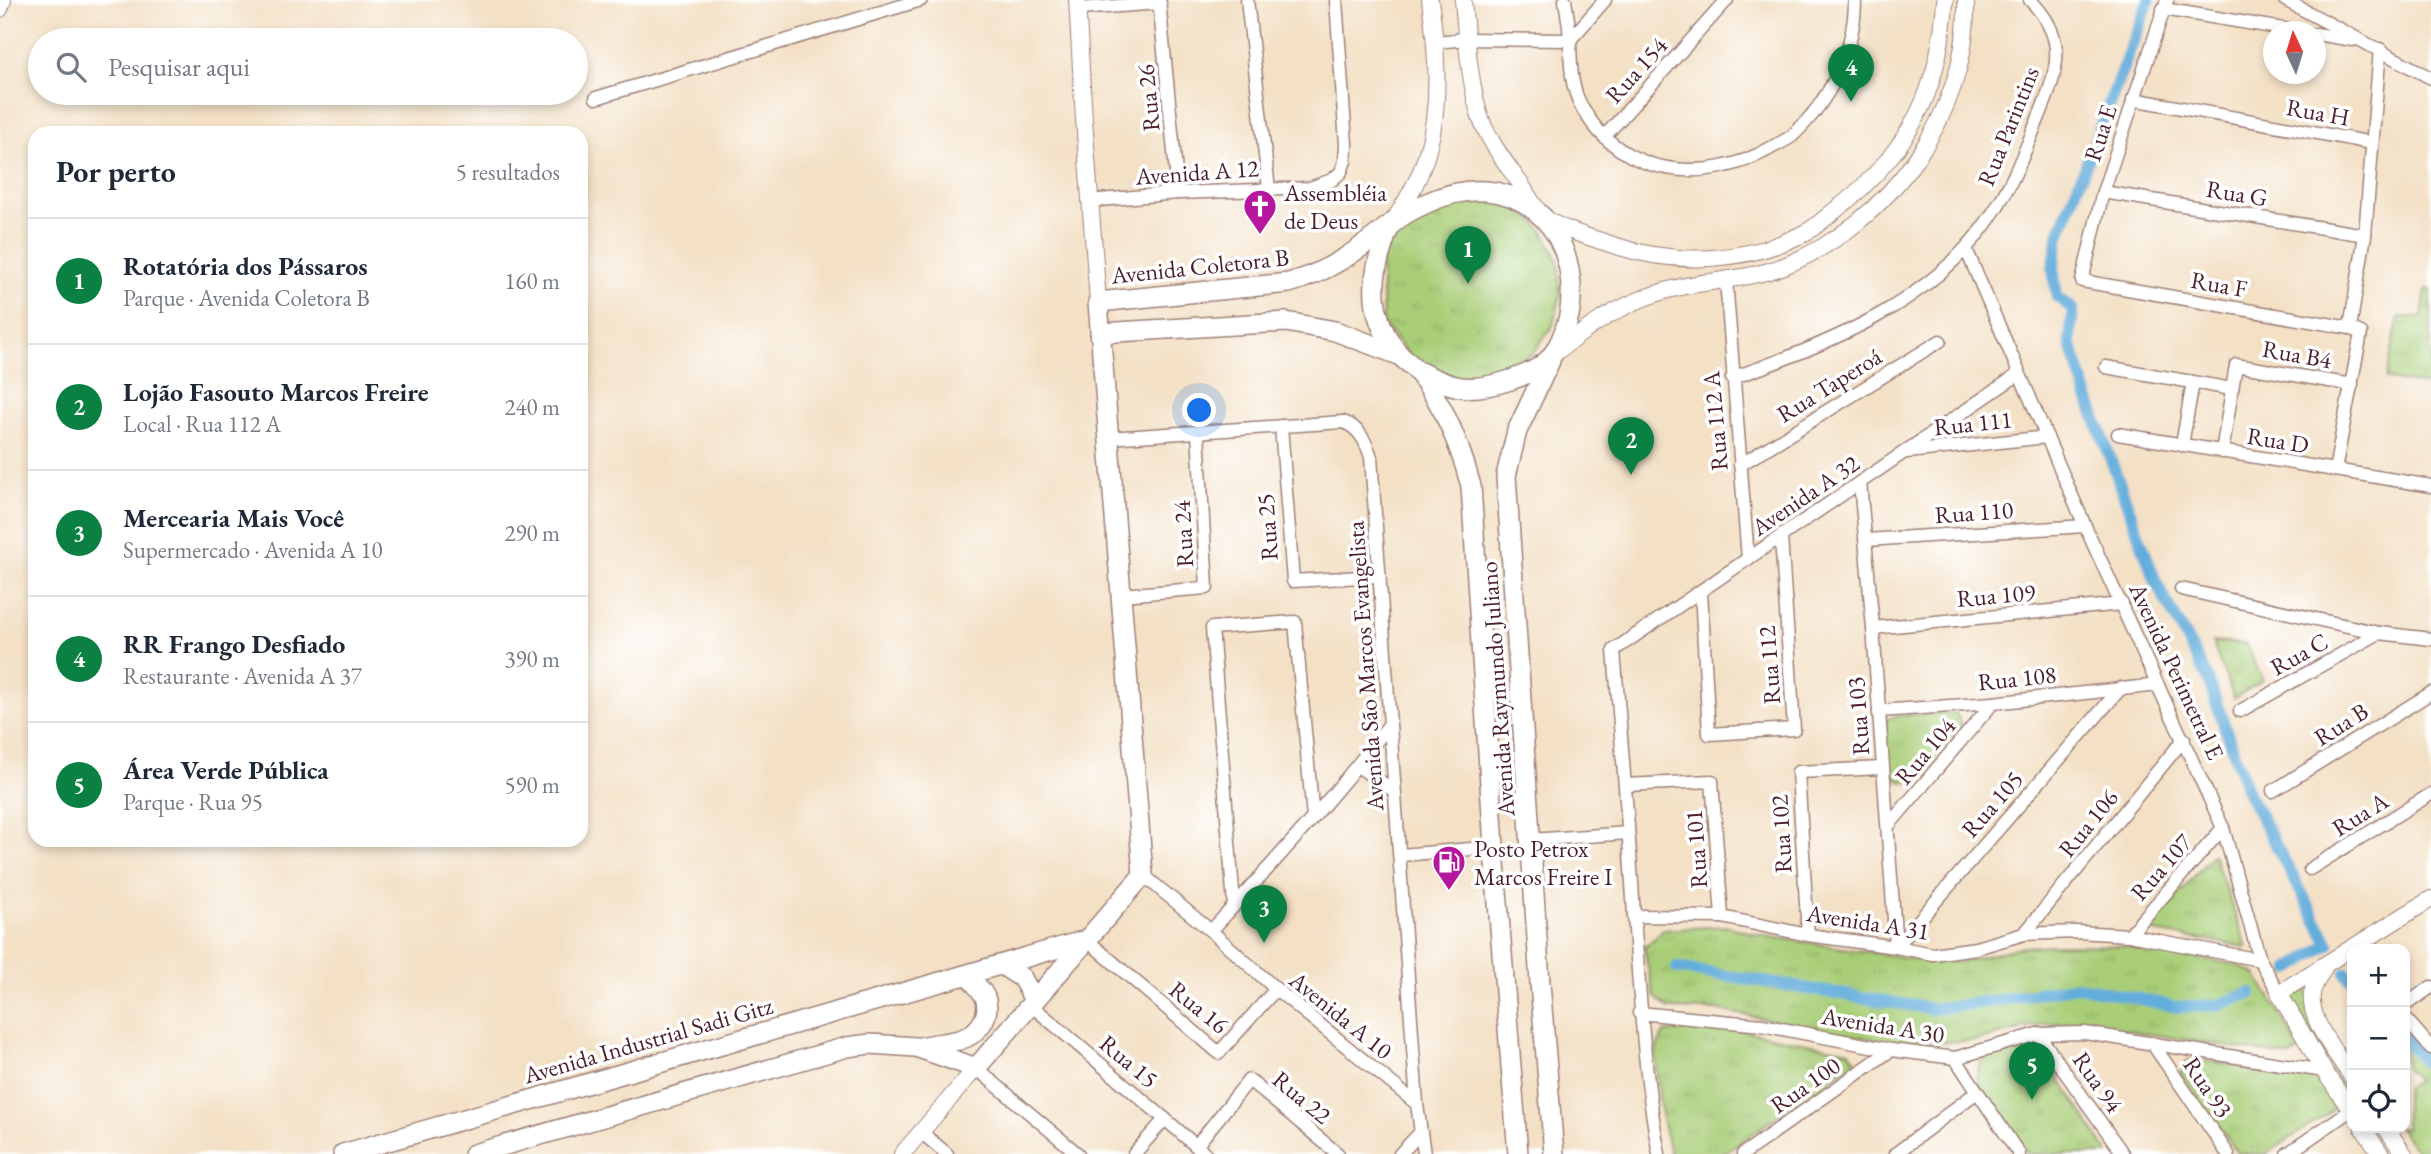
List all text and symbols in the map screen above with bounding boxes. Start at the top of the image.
north arrow [2263,21,2326,84]
search box [28,28,588,105]
street label: Rua 154 [1598,30,1674,110]
pin: 4 [1828,44,1874,102]
icon: search [52,48,90,86]
text: Pesquisar aqui [108,50,250,84]
street label: Rua Parintins [1970,62,2046,190]
street label: Rua 26 [1130,63,1166,133]
street label: Rua H [2284,91,2352,133]
street label: Rua E [2076,101,2124,165]
text: Por perto [56,152,176,191]
street label: Avenida A 12 [1133,152,1260,192]
text: 5 resultados [456,157,560,187]
street label: Rua G [2204,173,2270,213]
place label: Assembléia de Deus [1283,177,1387,236]
church icon: Assembléia de Deus [1241,187,1279,236]
pin: 1 [1445,226,1491,284]
street label: Avenida Coletora B [1108,241,1291,291]
text: Rotatória dos Pássaros [123,249,368,283]
street label: Rua F [2189,264,2249,304]
text: 1 [73,266,85,296]
text: 160 m [504,266,560,296]
text: Parque · Avenida Coletora B [123,283,370,313]
street label: Rua B4 [2260,333,2335,375]
street label: Rua Taperoá [1771,340,1888,429]
street label: Rua 112 A [1695,369,1735,472]
text: Lojão Fasouto Marcos Freire [123,375,429,409]
text: 2 [73,392,85,422]
text: 240 m [504,392,560,422]
your location [1182,393,1216,427]
street label: Rua 111 [1932,403,2014,443]
text: Local · Rua 112 A [123,409,281,439]
pin: 2 [1608,417,1654,475]
street label: Rua D [2245,420,2311,460]
street label: Avenida A 32 [1744,447,1865,543]
street label: Rua 25 [1249,492,1285,562]
street label: Rua 110 [1934,494,2014,530]
street label: Rua 24 [1166,499,1200,568]
text: Mercearia Mais Você [123,501,344,535]
text: 3 [73,518,85,548]
text: 290 m [504,518,560,548]
street label: Avenida São Marcos Evangelista [1339,520,1391,813]
text: Supermercado · Avenida A 10 [123,535,383,565]
street label: Avenida Raymundo Juliano [1473,560,1521,819]
street label: Rua 109 [1955,576,2037,614]
street label: Avenida Perimetral E [2122,577,2232,764]
street label: Rua 112 [1751,624,1787,705]
street label: Rua C [2265,626,2333,682]
text: RR Frango Desfiado [123,627,345,661]
text: 4 [73,644,85,674]
text: 390 m [504,644,560,674]
street label: Rua 108 [1976,658,2058,698]
text: Restaurante · Avenida A 37 [123,661,362,691]
street label: Rua 103 [1840,676,1876,756]
street label: Rua B [2308,695,2374,753]
street label: Rua 104 [1888,711,1962,791]
text: Área Verde Pública [123,753,329,787]
street label: Rua 105 [1954,764,2030,844]
text: 5 [73,770,85,800]
text: 590 m [504,770,560,800]
street label: Rua 106 [2051,783,2125,863]
street label: Rua A [2326,785,2394,843]
text: Parque · Rua 95 [123,787,263,817]
street label: Rua 102 [1763,793,1799,874]
street label: Rua 101 [1678,809,1714,889]
street label: Rua 107 [2123,827,2199,907]
place label: Posto Petrox Marcos Freire I [1474,833,1612,892]
fuel station icon: Posto Petrox Marcos Freire I [1430,843,1468,892]
pin: 3 [1241,885,1287,943]
street label: Avenida A 31 [1803,897,1932,947]
map controls [2347,944,2410,1133]
button: + [2347,944,2410,1007]
street label: Avenida A 10 [1282,963,1399,1066]
street label: Rua 16 [1163,974,1235,1040]
street label: Avenida Industrial Sadi Gitz [519,990,776,1091]
street label: Avenida A 30 [1818,1000,1947,1050]
button: − [2347,1007,2410,1070]
street label: Rua 15 [1093,1028,1165,1094]
pin: 5 [2009,1042,2055,1100]
street label: Rua 94 [2066,1046,2130,1119]
street label: Rua 100 [1764,1050,1846,1120]
street label: Rua 93 [2176,1050,2240,1124]
street label: Rua 22 [1266,1064,1338,1131]
button: locate [2347,1070,2410,1133]

